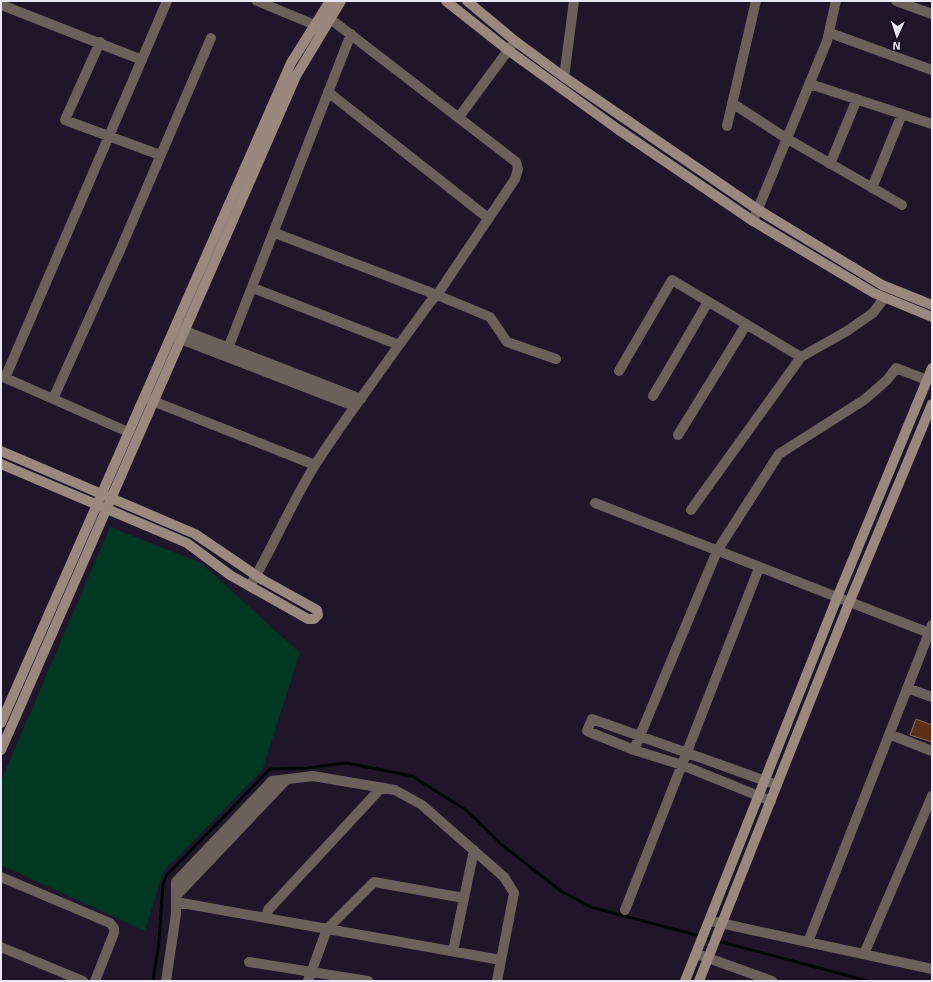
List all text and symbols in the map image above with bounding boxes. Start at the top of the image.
north arrow [877,16,917,56]
text: N [892,40,901,53]

